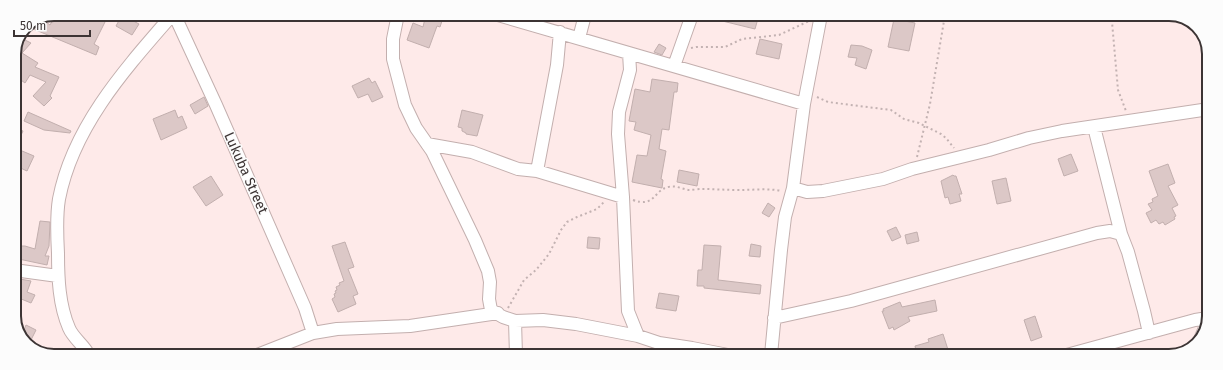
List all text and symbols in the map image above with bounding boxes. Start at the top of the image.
scale bar [14,12,90,38]
text: 50 m [20,19,46,33]
street label: Lukuba Street [220,130,272,217]

